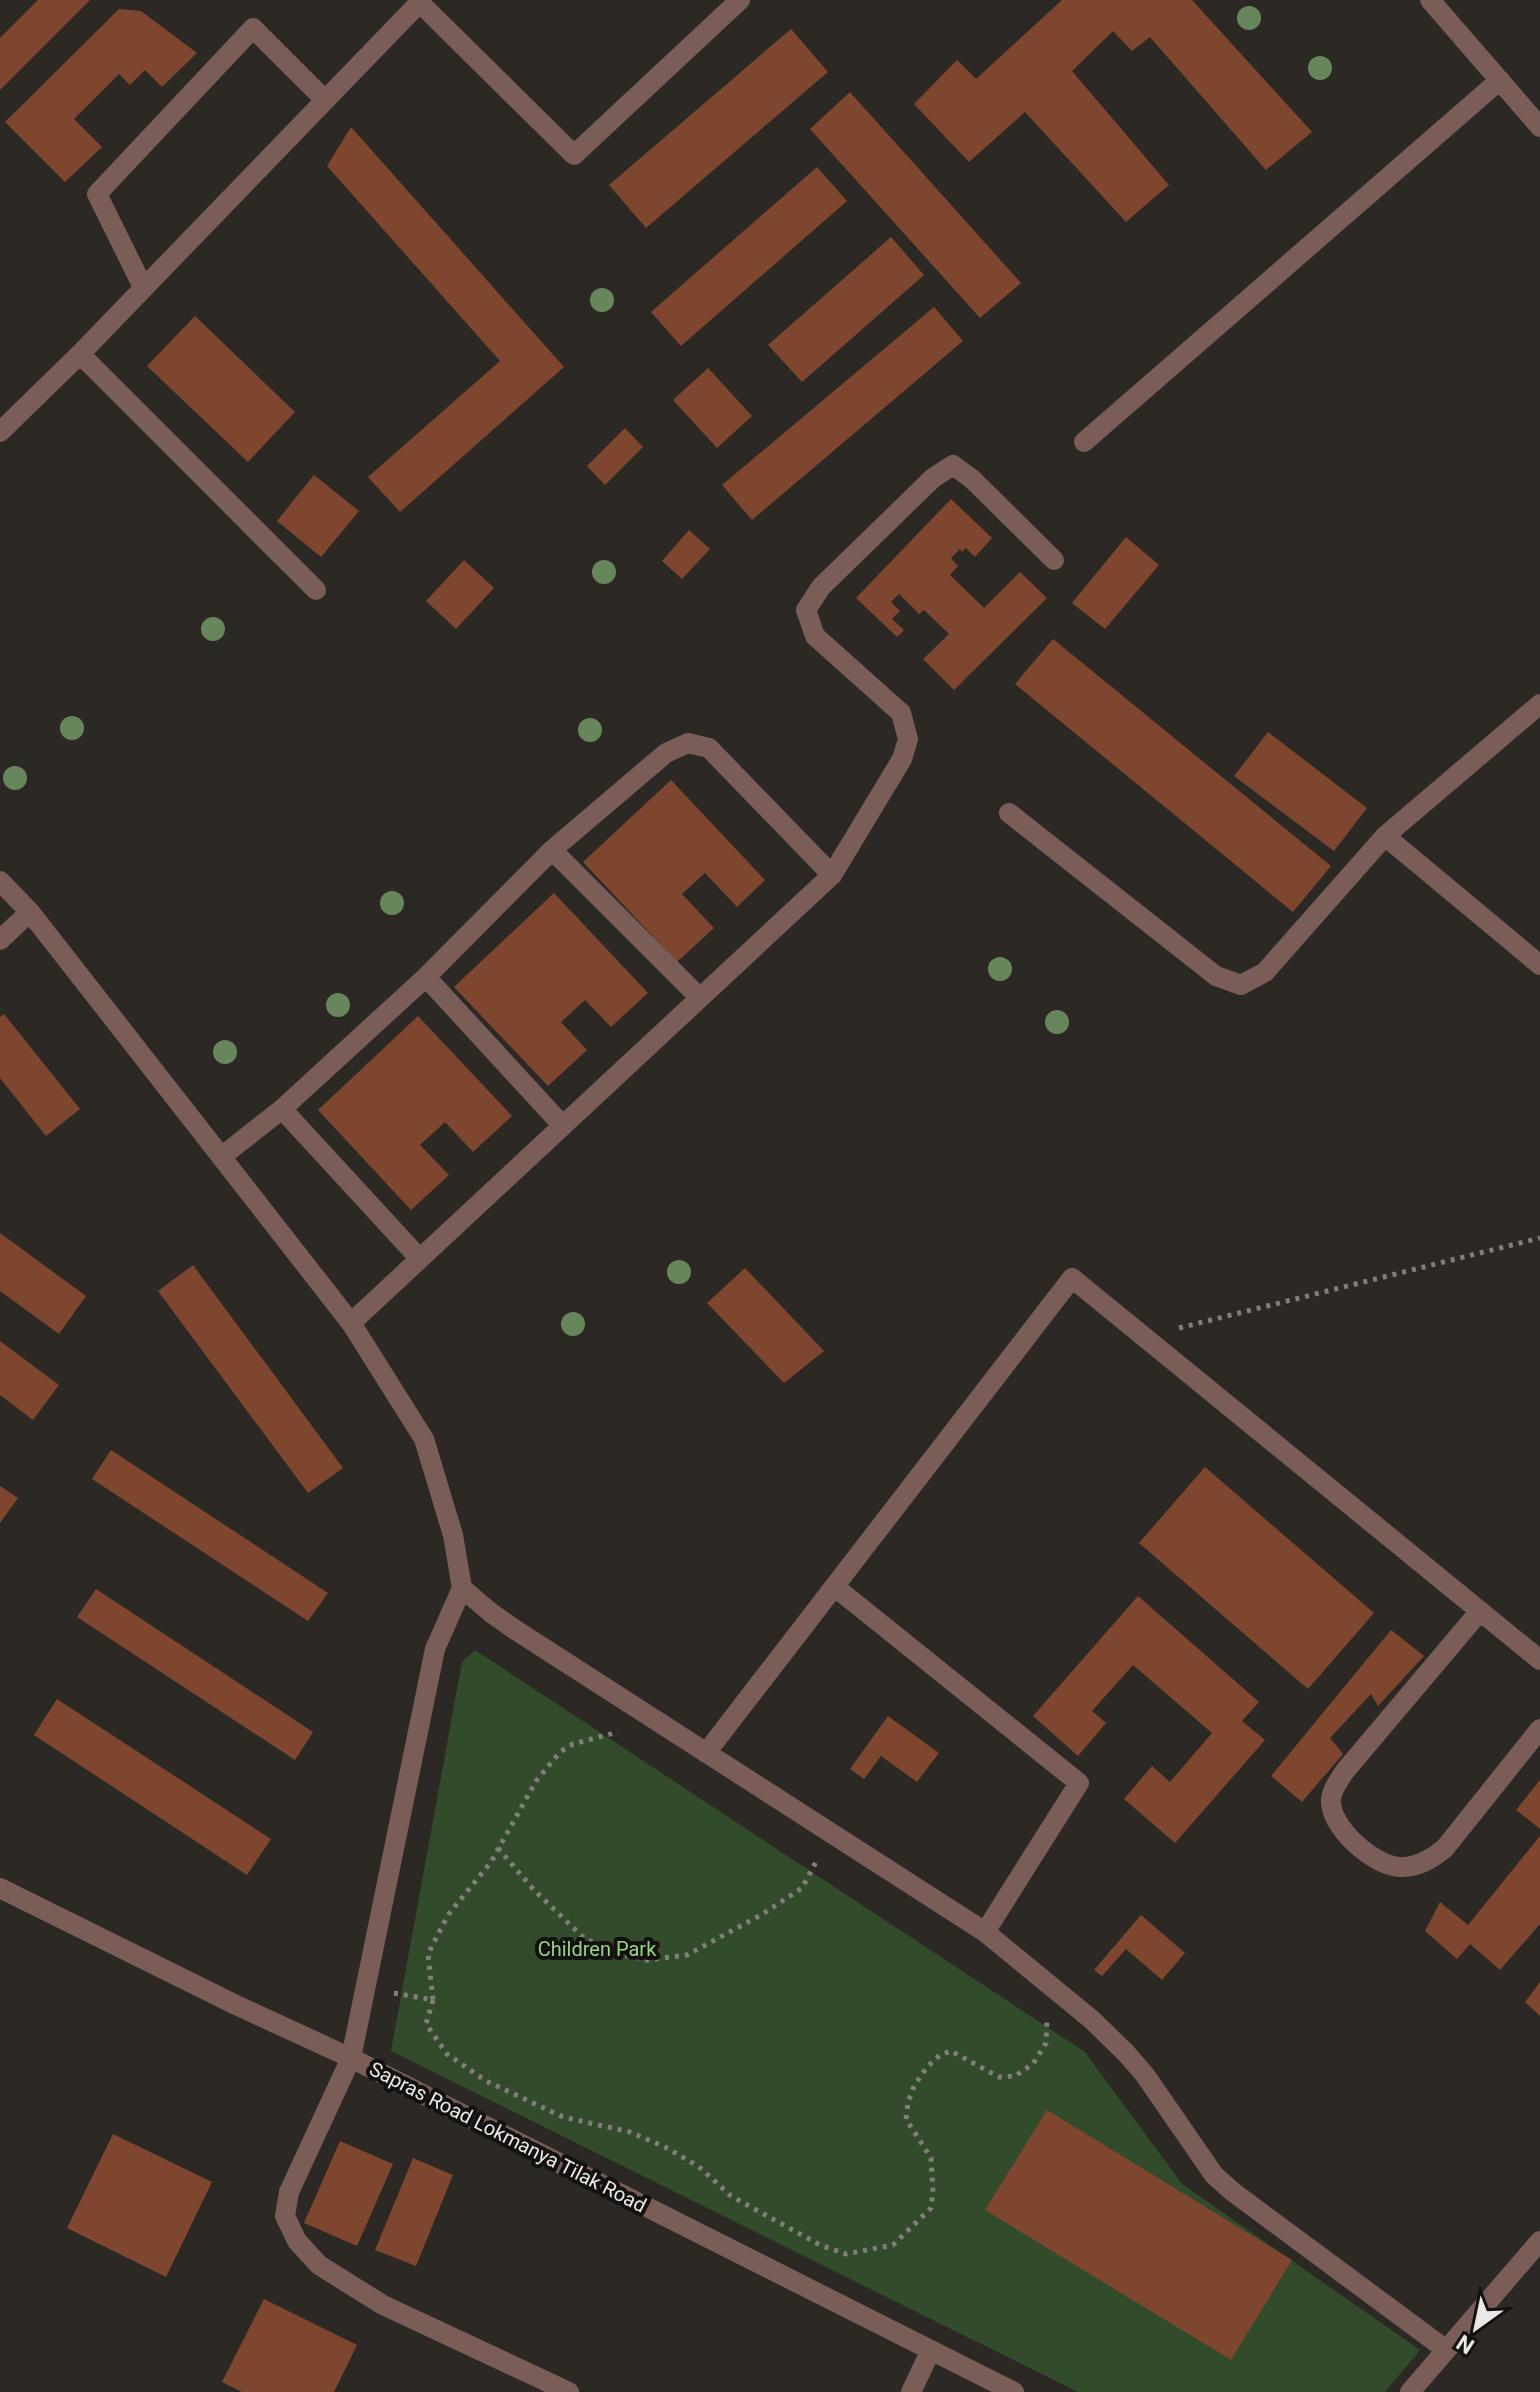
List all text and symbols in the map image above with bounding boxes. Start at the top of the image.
park label: Children Park [538,1937,657,1961]
street label: Sapras Road Lokmanya Tilak Road [366,2057,650,2217]
north arrow [1436,2288,1516,2368]
text: N [1452,2330,1479,2359]

